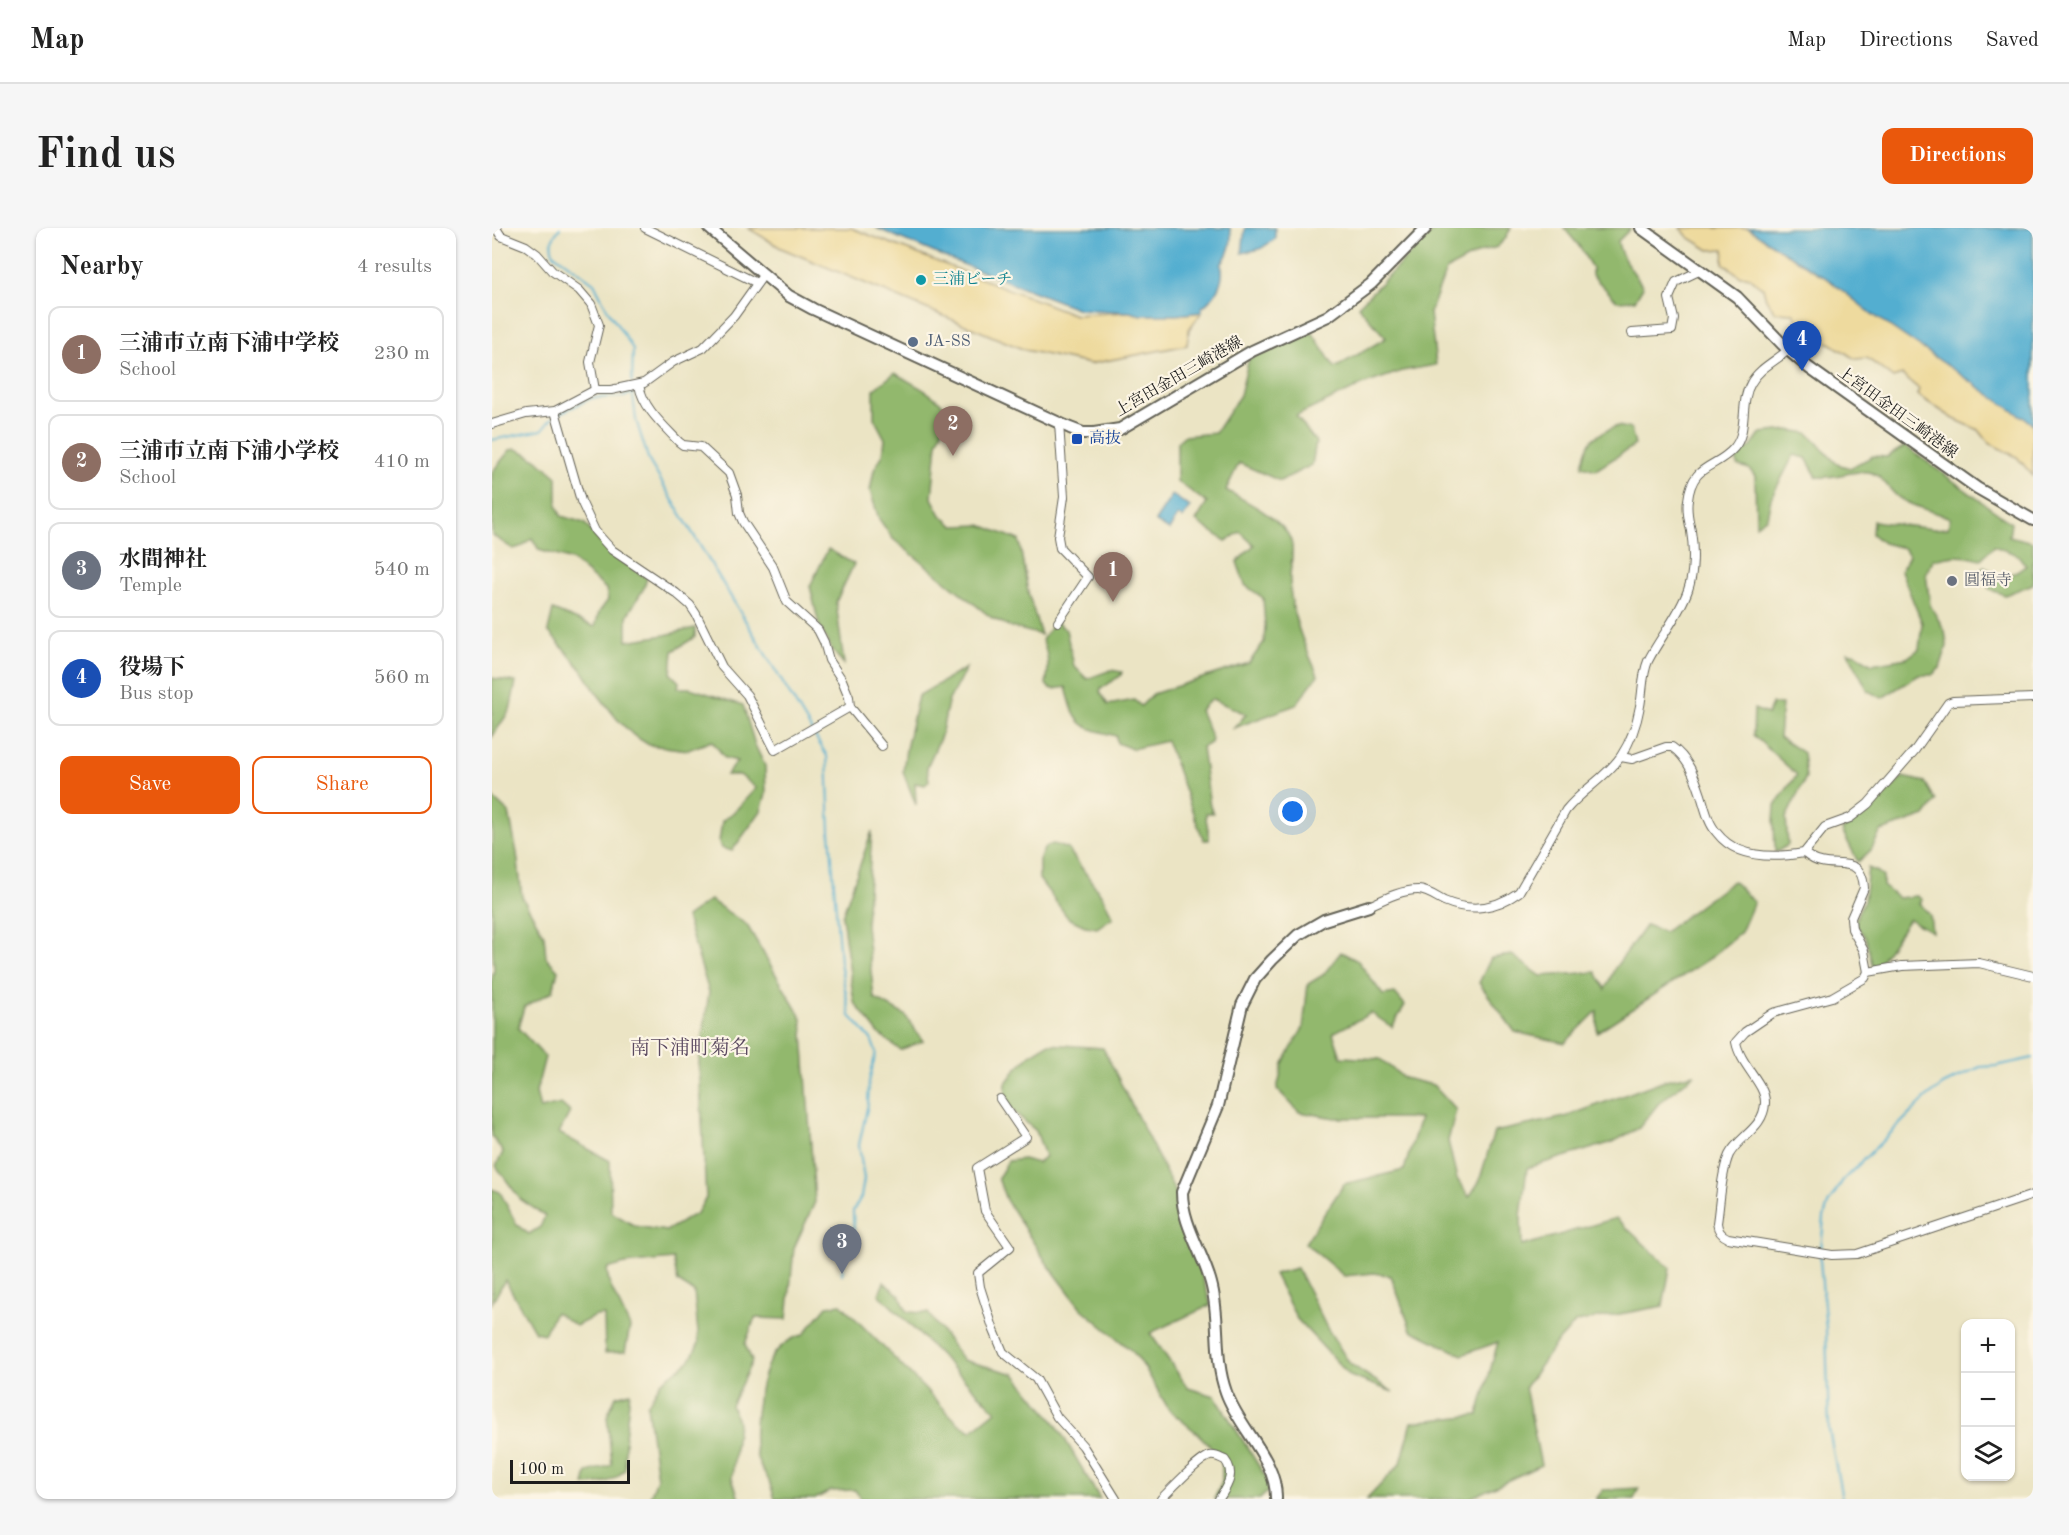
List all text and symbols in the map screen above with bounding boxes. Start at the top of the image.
text: Map [30,27,84,55]
text: Map [1787,30,1826,51]
text: Directions [1859,30,1953,51]
text: Saved [1986,30,2039,51]
button: Directions [1882,128,2033,184]
text: Find us [36,135,175,177]
text: Nearby [60,254,144,280]
text: 4 results [357,257,432,277]
place label: 三浦ビーチ [933,270,1012,288]
marker: 三浦ビーチ [914,273,928,287]
pin: 4 [1782,322,1822,371]
street label: 上宮田金田三崎港線 [1112,332,1245,420]
text: 三浦市立南下浦中学校 [119,333,339,355]
place label: JA-SS [925,334,971,350]
marker: JA-SS [906,335,920,349]
text: 1 [76,344,87,364]
text: 230 m [374,344,430,364]
text: School [119,360,176,380]
street label: 上宮田金田三崎港線 [1834,363,1961,462]
pin: 2 [934,406,972,456]
place label: 高抜 [1089,429,1121,447]
marker: 高抜 [1070,432,1084,446]
text: 三浦市立南下浦小学校 [119,441,339,463]
text: 2 [76,452,87,472]
text: 410 m [374,452,430,472]
text: School [119,468,176,488]
text: 水間神社 [119,549,207,571]
pin: 1 [1094,552,1132,602]
text: 3 [76,560,87,580]
text: 540 m [374,560,430,580]
place label: 圓福寺 [1964,571,2012,589]
marker: 圓福寺 [1945,574,1959,588]
text: Temple [119,576,182,596]
text: 役場下 [119,657,185,679]
text: 4 [76,668,87,688]
text: 560 m [374,668,430,688]
text: Bus stop [119,684,194,704]
button: Save [60,756,240,814]
button: Share [252,756,432,814]
your location [1278,797,1307,826]
district label: 南下浦町菊名 [630,1037,750,1059]
pin: 3 [822,1224,862,1274]
map controls [1961,1319,2015,1481]
button: + [1961,1319,2015,1373]
button: − [1961,1373,2015,1427]
button: layers [1961,1427,2015,1481]
scale bar [510,1457,630,1484]
text: 100 m [519,1462,564,1478]

